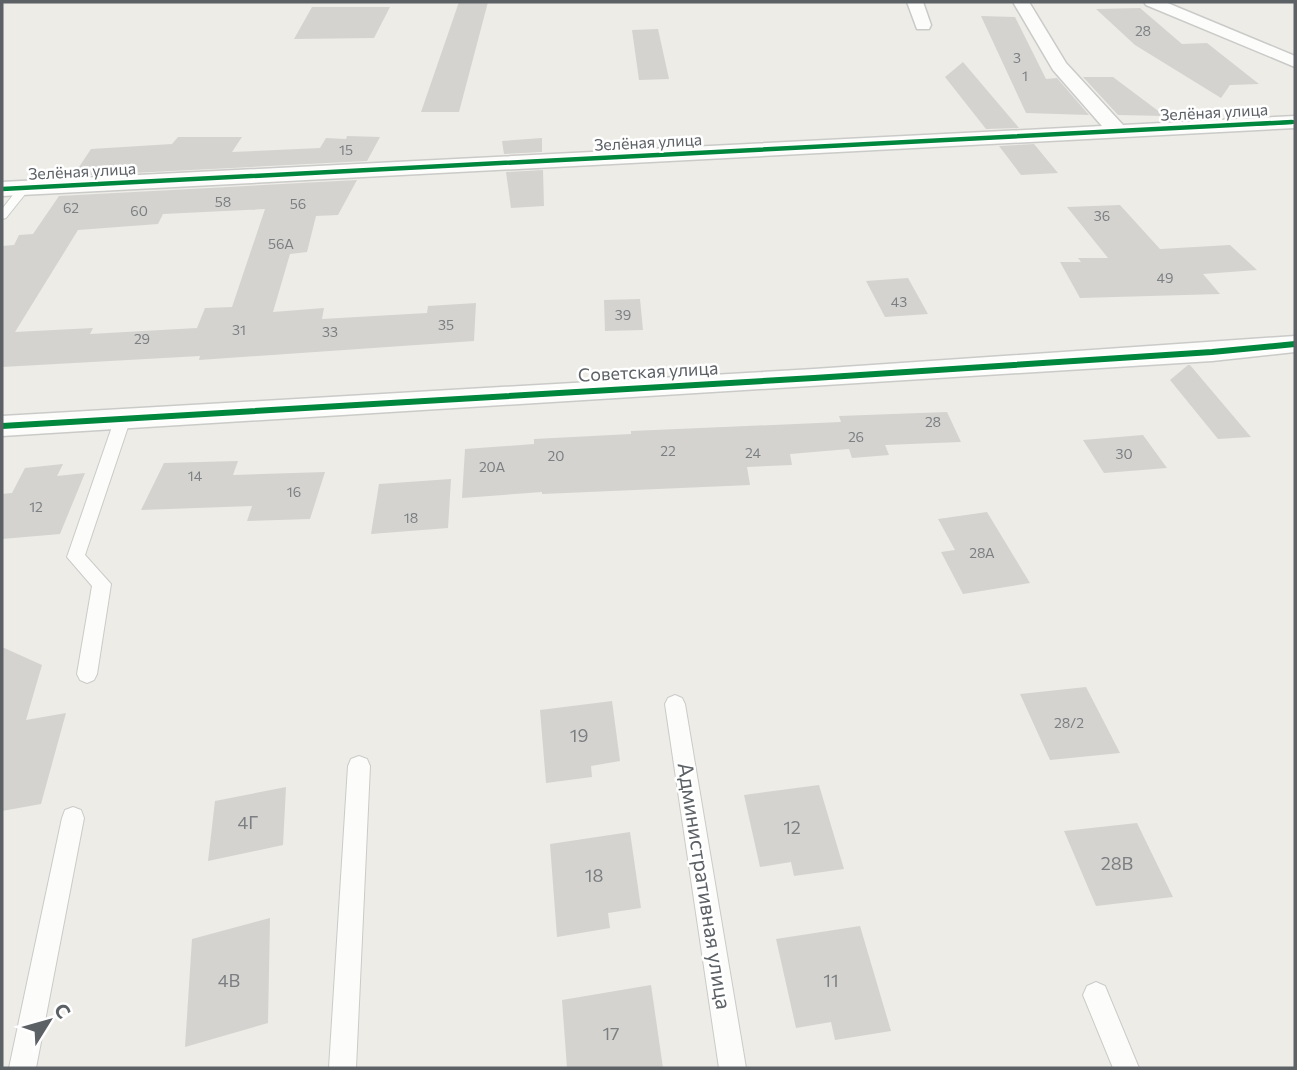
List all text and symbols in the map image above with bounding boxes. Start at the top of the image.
house number: 28 [1135,22,1151,39]
house number: 3 [1013,49,1021,66]
house number: 1 [1022,67,1028,84]
street label: Зелёная улица [1160,99,1268,124]
street label: Зелёная улица [594,129,702,154]
house number: 15 [339,141,353,158]
street label: Зелёная улица [28,158,136,183]
house number: 58 [215,193,231,210]
house number: 56 [290,195,306,212]
house number: 62 [63,199,79,216]
house number: 60 [130,202,148,219]
house number: 36 [1094,207,1110,224]
house number: 56А [268,235,294,252]
house number: 49 [1157,269,1173,286]
house number: 43 [891,293,907,310]
house number: 39 [615,306,631,323]
house number: 35 [438,316,454,333]
house number: 31 [232,321,246,338]
house number: 33 [322,323,338,340]
house number: 29 [134,330,150,347]
street label: Советская улица [577,356,719,386]
house number: 28 [925,413,941,430]
house number: 26 [848,428,864,445]
house number: 22 [660,442,676,459]
house number: 24 [745,444,762,461]
house number: 30 [1115,445,1133,462]
house number: 20 [548,447,564,464]
house number: 20А [479,458,505,475]
house number: 14 [188,467,203,484]
house number: 16 [287,483,301,500]
house number: 12 [29,498,43,515]
house number: 18 [404,509,418,526]
house number: 28А [969,544,995,561]
house number: 28/2 [1054,714,1084,731]
house number: 19 [570,724,588,746]
street label: Административная улица [674,761,737,1011]
house number: 4Г [238,811,258,833]
house number: 12 [783,816,801,838]
house number: 28В [1101,852,1133,874]
house number: 18 [585,864,603,886]
house number: 4В [218,969,240,991]
house number: 11 [823,969,839,991]
north arrow [14,986,84,1056]
text: С [50,998,76,1023]
house number: 17 [602,1022,620,1044]

